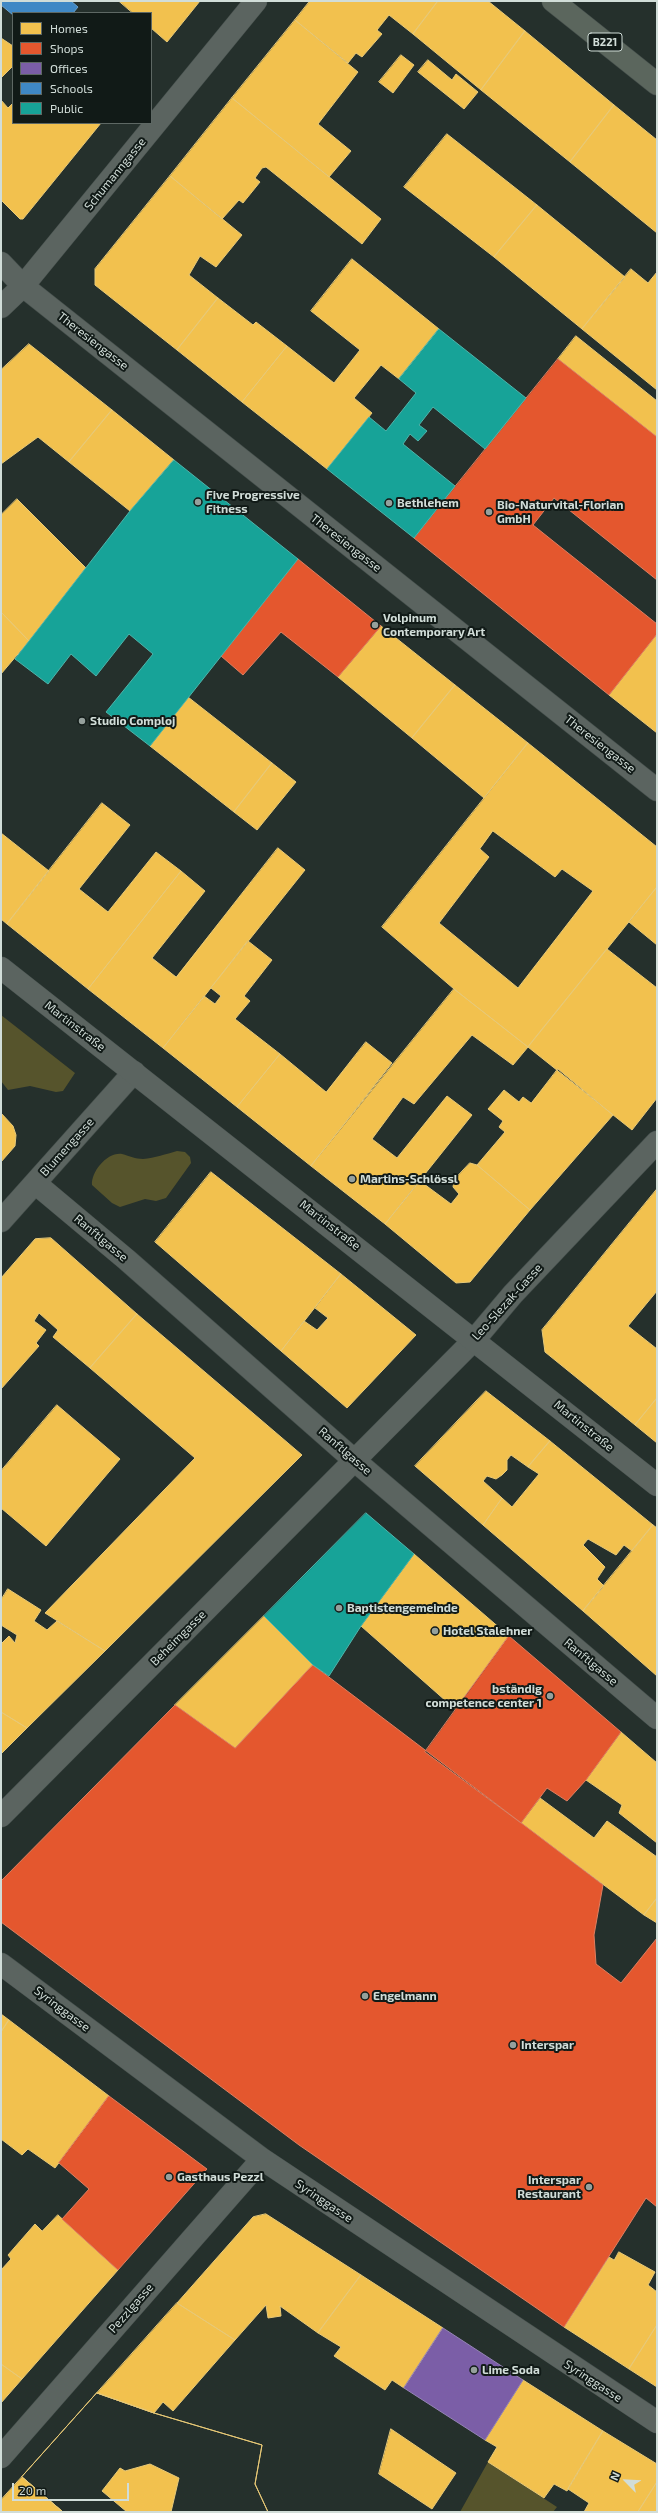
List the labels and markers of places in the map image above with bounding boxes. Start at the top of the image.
place label: Five Progressive Fitness [206,488,300,516]
place label: Bethlehem [397,496,459,510]
marker: Five Progressive Fitness [193,497,203,507]
marker: Bethlehem [384,498,394,508]
place label: Bio-Naturvital-Florian GmbH [497,498,623,526]
marker: Bio-Naturvital-Florian GmbH [484,507,494,517]
place label: Volpinum Contemporary Art [383,611,485,639]
marker: Volpinum Contemporary Art [370,620,380,630]
place label: Studio Comploj [90,714,175,728]
marker: Studio Comploj [77,716,87,726]
place label: Martins-Schlössl [360,1172,458,1186]
marker: Martins-Schlössl [347,1174,357,1184]
place label: Baptistengemeinde [347,1601,458,1615]
marker: Baptistengemeinde [334,1603,344,1613]
place label: Hotel Stalehner [443,1624,532,1638]
marker: Hotel Stalehner [430,1626,440,1636]
place label: bständig competence center 1 [425,1682,542,1710]
marker: bständig competence center 1 [545,1691,555,1701]
place label: Engelmann [373,1989,437,2003]
marker: Engelmann [360,1991,370,2001]
place label: Interspar [521,2038,574,2052]
marker: Interspar [508,2040,518,2050]
place label: Gasthaus Pezzl [177,2170,264,2184]
marker: Gasthaus Pezzl [164,2172,174,2182]
place label: Interspar Restaurant [517,2173,581,2201]
marker: Interspar Restaurant [584,2182,594,2192]
place label: Lime Soda [482,2363,540,2377]
marker: Lime Soda [469,2365,479,2375]

